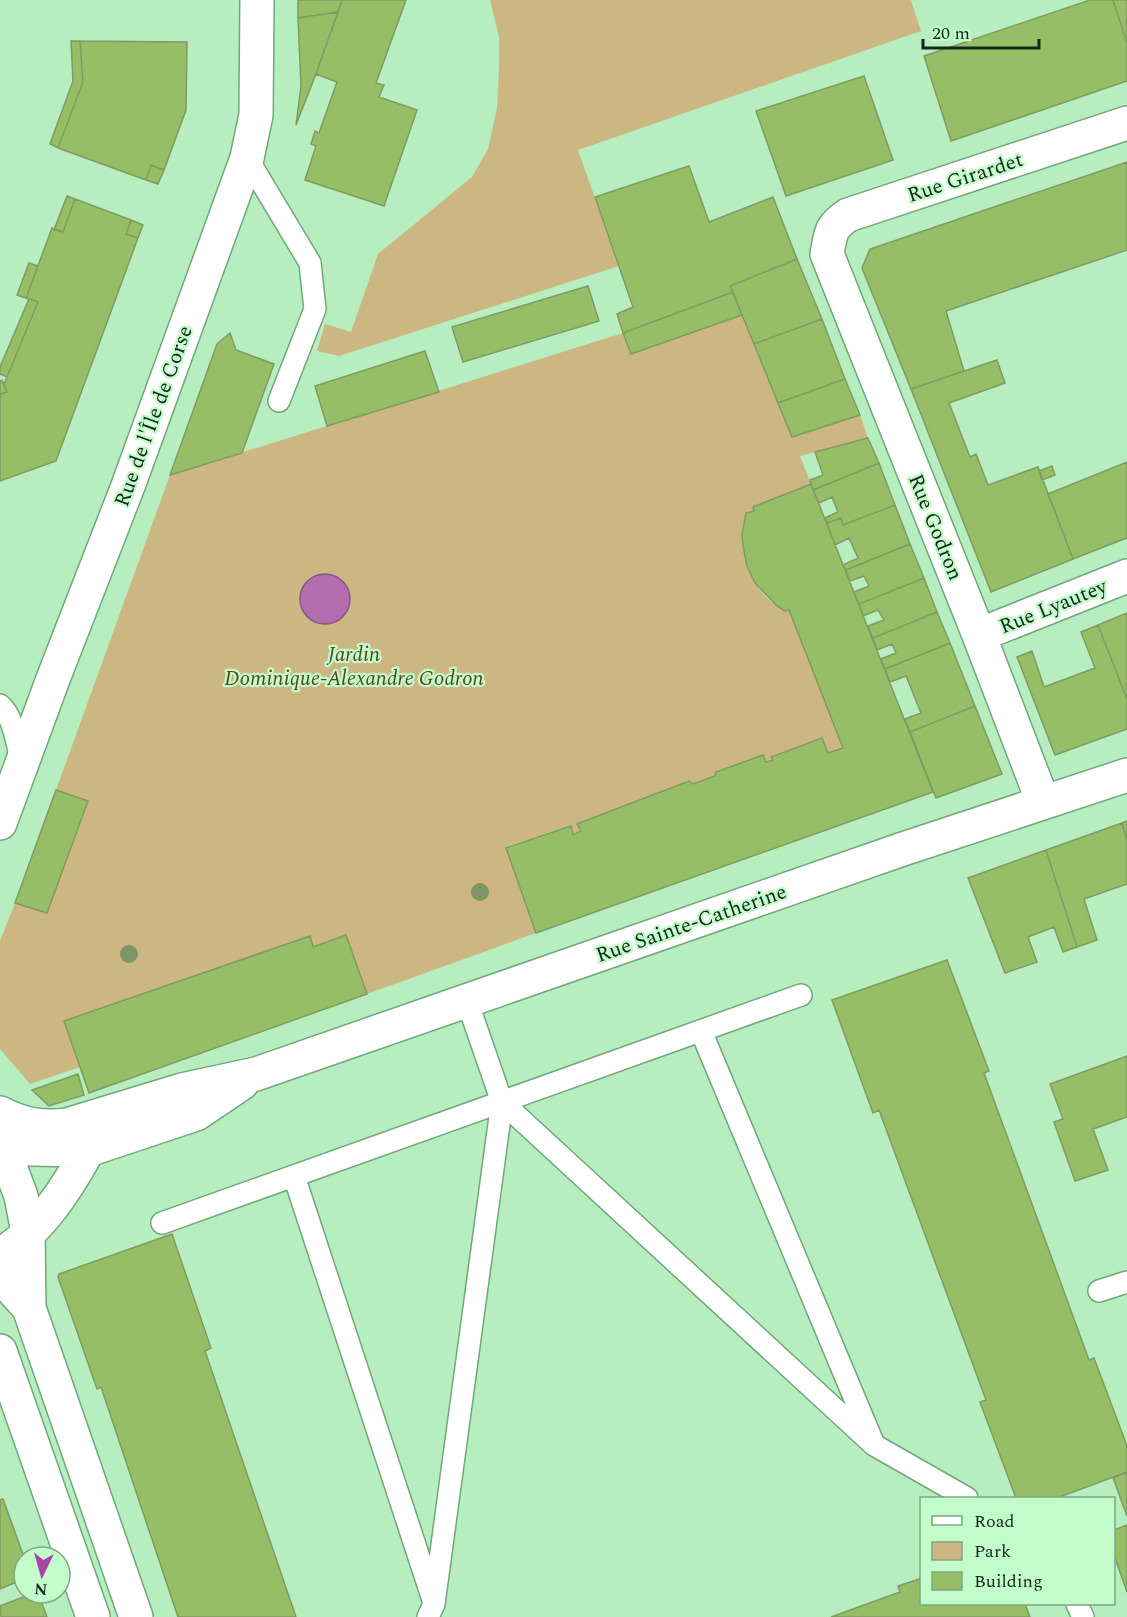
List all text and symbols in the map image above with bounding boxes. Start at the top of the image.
scale bar [923,12,1038,50]
text: 20 m [932,20,970,47]
street label: Rue Girardet [903,144,1027,212]
street label: Rue de l'Île de Corse [106,321,202,511]
street label: Rue Godron [899,469,971,585]
street label: Rue Lyautey [995,570,1113,643]
park label: Jardin Dominique-Alexandre Godron [224,639,484,695]
street label: Rue Sainte-Catherine [592,876,791,972]
legend [920,1497,1115,1605]
text: Road [974,1508,1015,1535]
text: Park [974,1538,1011,1565]
north arrow [12,1545,72,1605]
text: Building [974,1568,1043,1595]
text: N [33,1576,48,1601]

